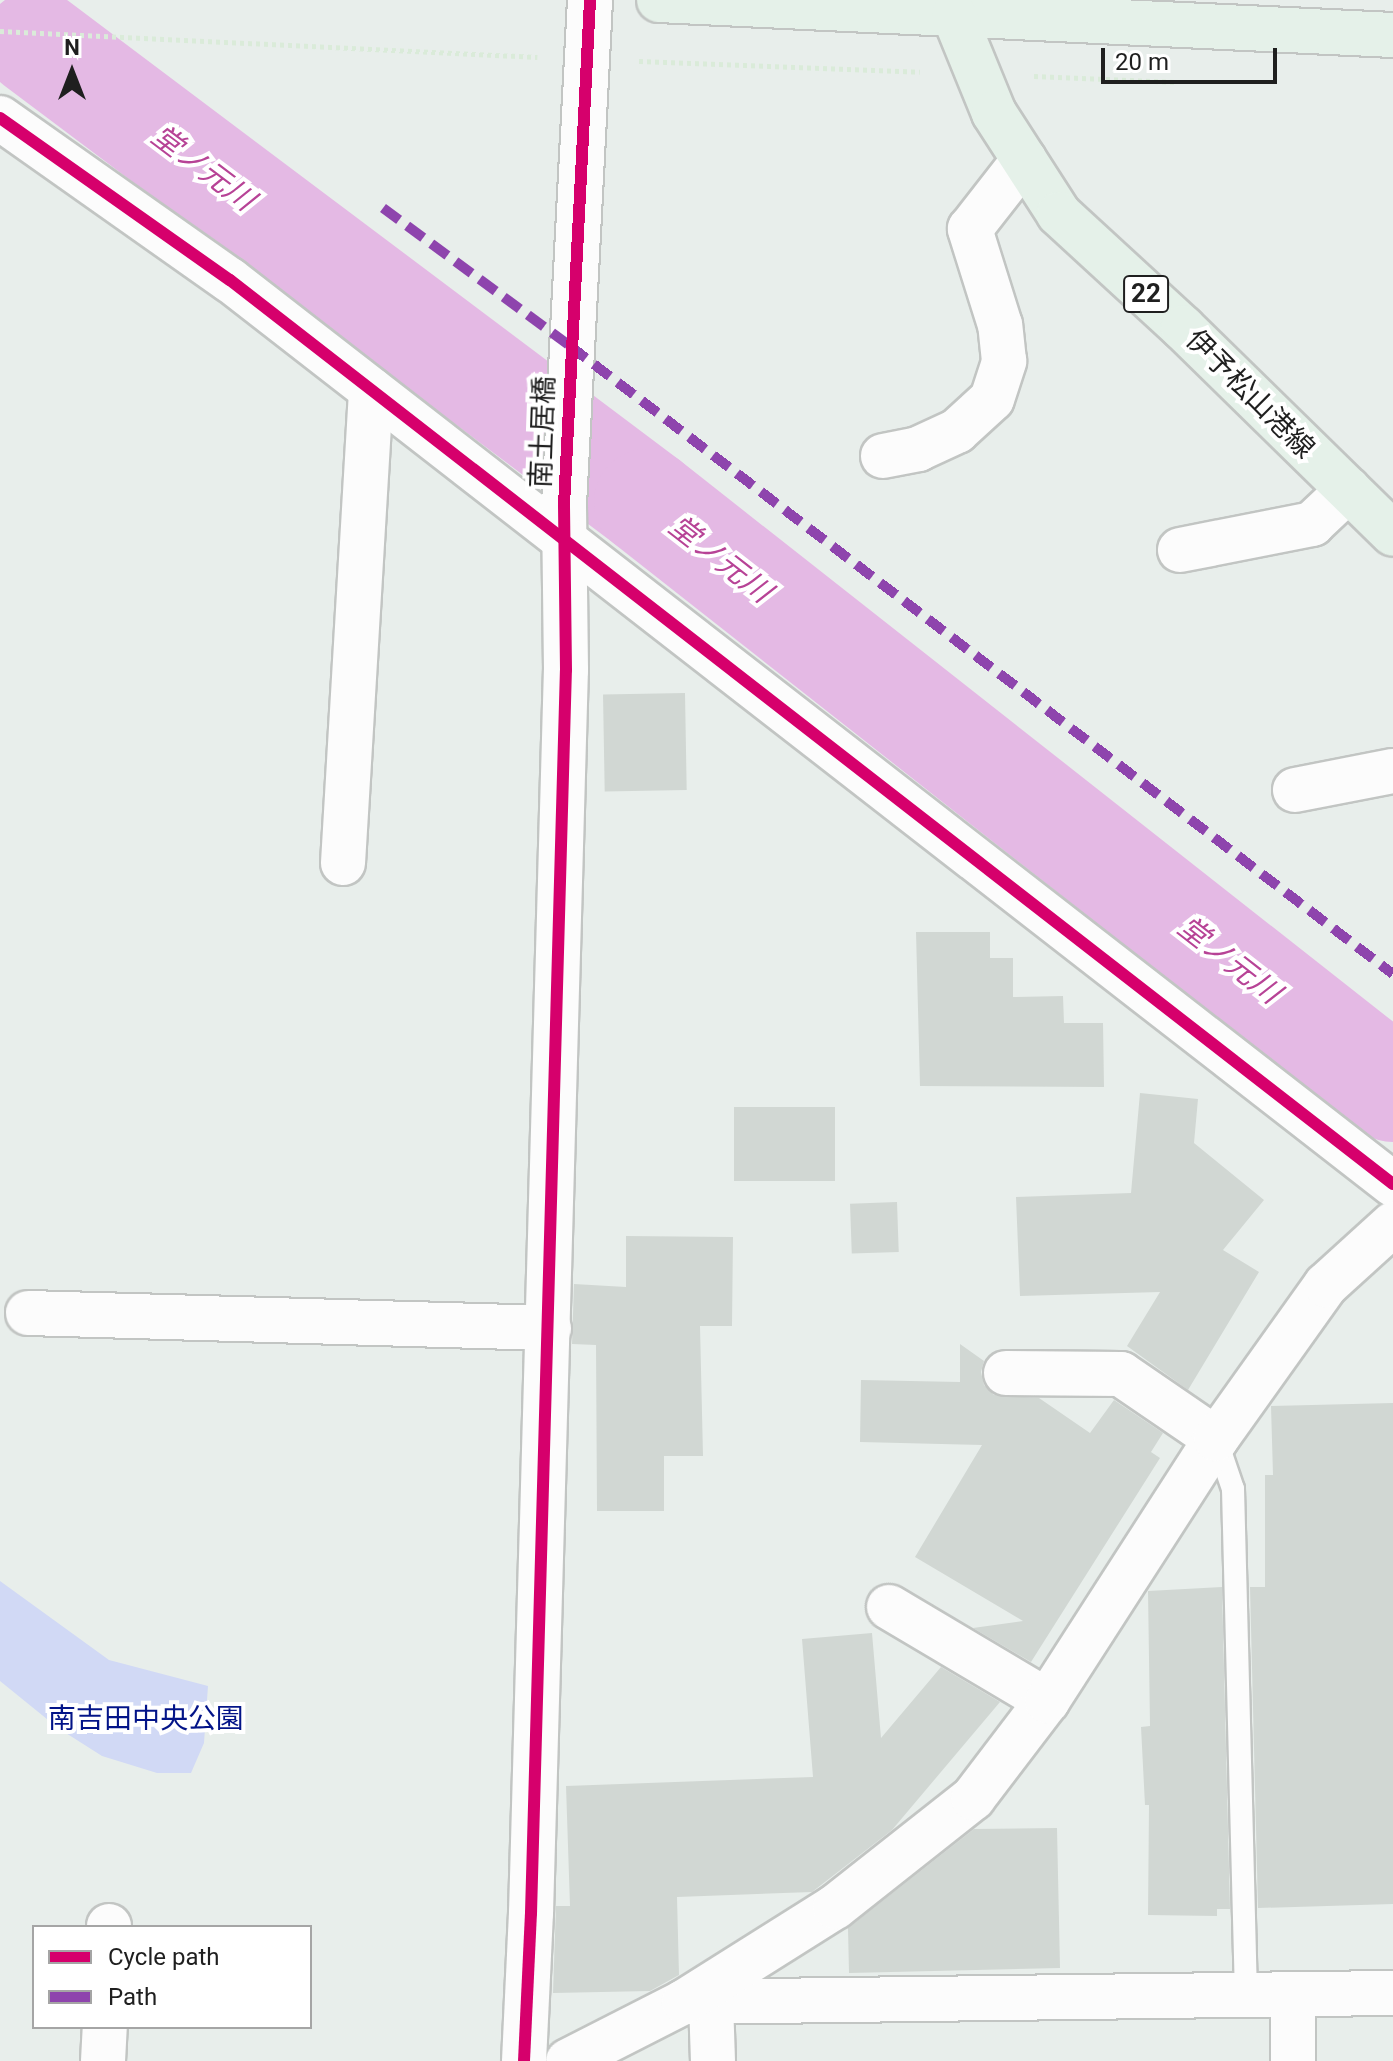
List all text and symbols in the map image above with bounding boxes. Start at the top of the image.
north arrow [32,32,112,112]
scale bar [1105,32,1281,82]
text: N [64,35,80,60]
text: 20 m [1115,48,1169,76]
water label: 堂ノ元川 [144,118,262,218]
road number: 22 [1122,272,1170,316]
street label: 伊予松山港線 [1179,323,1321,465]
street label: 南土居橋 [524,375,562,489]
water label: 堂ノ元川 [662,508,778,610]
water label: 堂ノ元川 [1171,909,1287,1011]
park label: 南吉田中央公園 [48,1702,244,1736]
legend [32,1925,312,2029]
text: Cycle path [108,1943,220,1971]
text: Path [108,1983,157,2011]

